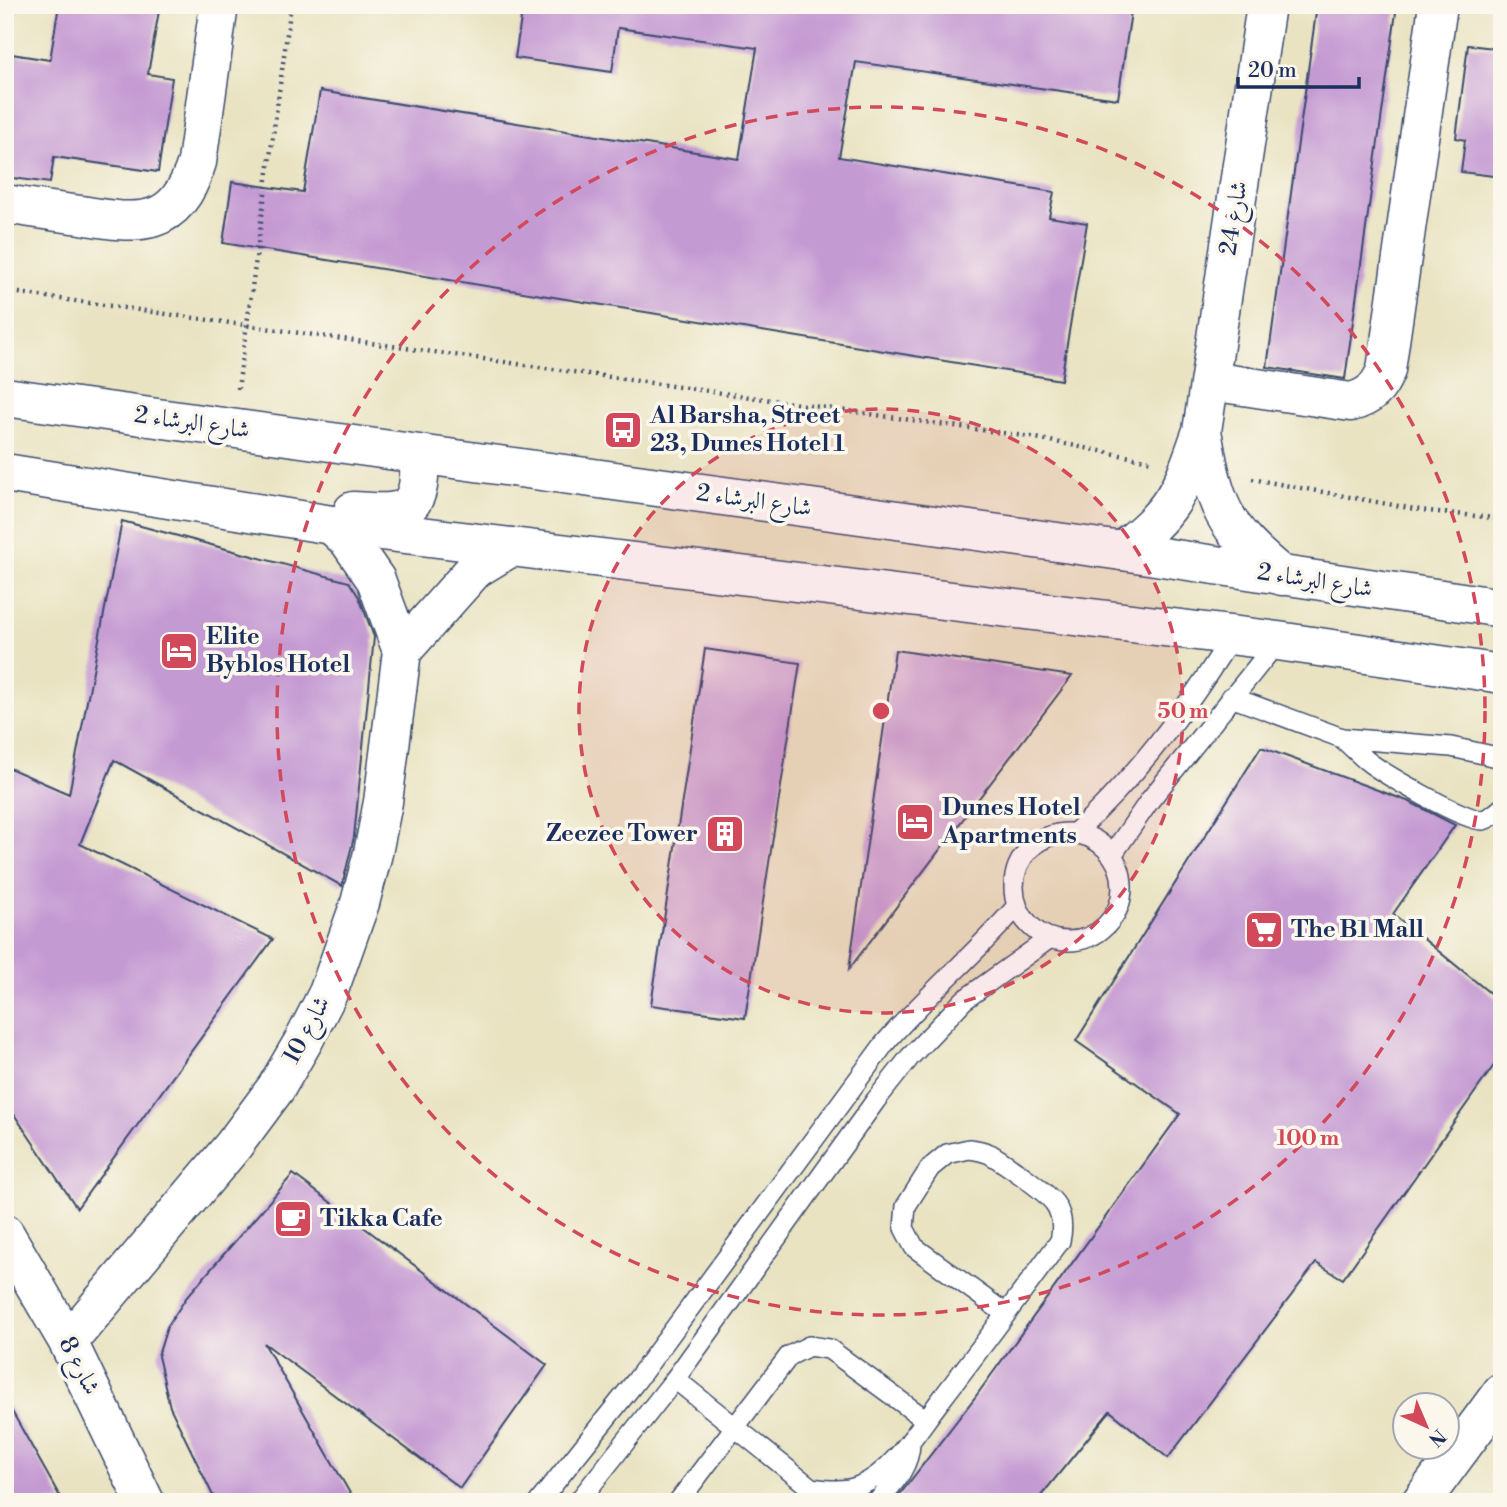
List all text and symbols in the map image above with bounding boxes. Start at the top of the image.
scale bar [1238,46,1358,90]
text: 20 m [1248,58,1297,84]
street label: شارع 24 [1213,179,1259,258]
street label: شارع البرشاء 2 [132,400,252,450]
place label: Al Barsha, Street 23, Dunes Hotel 1 [649,401,845,459]
bus stop icon: Al Barsha, Street 23, Dunes Hotel 1 [602,409,644,451]
street label: شارع البرشاء 2 [694,478,814,528]
street label: شارع البرشاء 2 [1255,557,1375,609]
place label: Elite Byblos Hotel [206,622,350,680]
hotel icon: Elite Byblos Hotel [158,630,200,672]
centre of rings [869,699,893,723]
text: 50 m [1158,699,1208,725]
place label: Dunes Hotel Apartments [941,793,1081,851]
hotel icon: Dunes Hotel Apartments [894,801,936,843]
building icon: Zeezee Tower [704,813,746,855]
place label: Zeezee Tower [546,819,698,849]
supermarket icon: The B1 Mall [1243,909,1285,951]
place label: The B1 Mall [1291,915,1424,945]
street label: شارع 10 [277,991,341,1071]
text: 100 m [1277,1126,1339,1152]
cafe icon: Tikka Cafe [272,1198,314,1240]
place label: Tikka Cafe [320,1204,443,1234]
street label: شارع 8 [48,1332,106,1402]
north arrow [1392,1392,1462,1462]
text: N [1423,1424,1451,1451]

